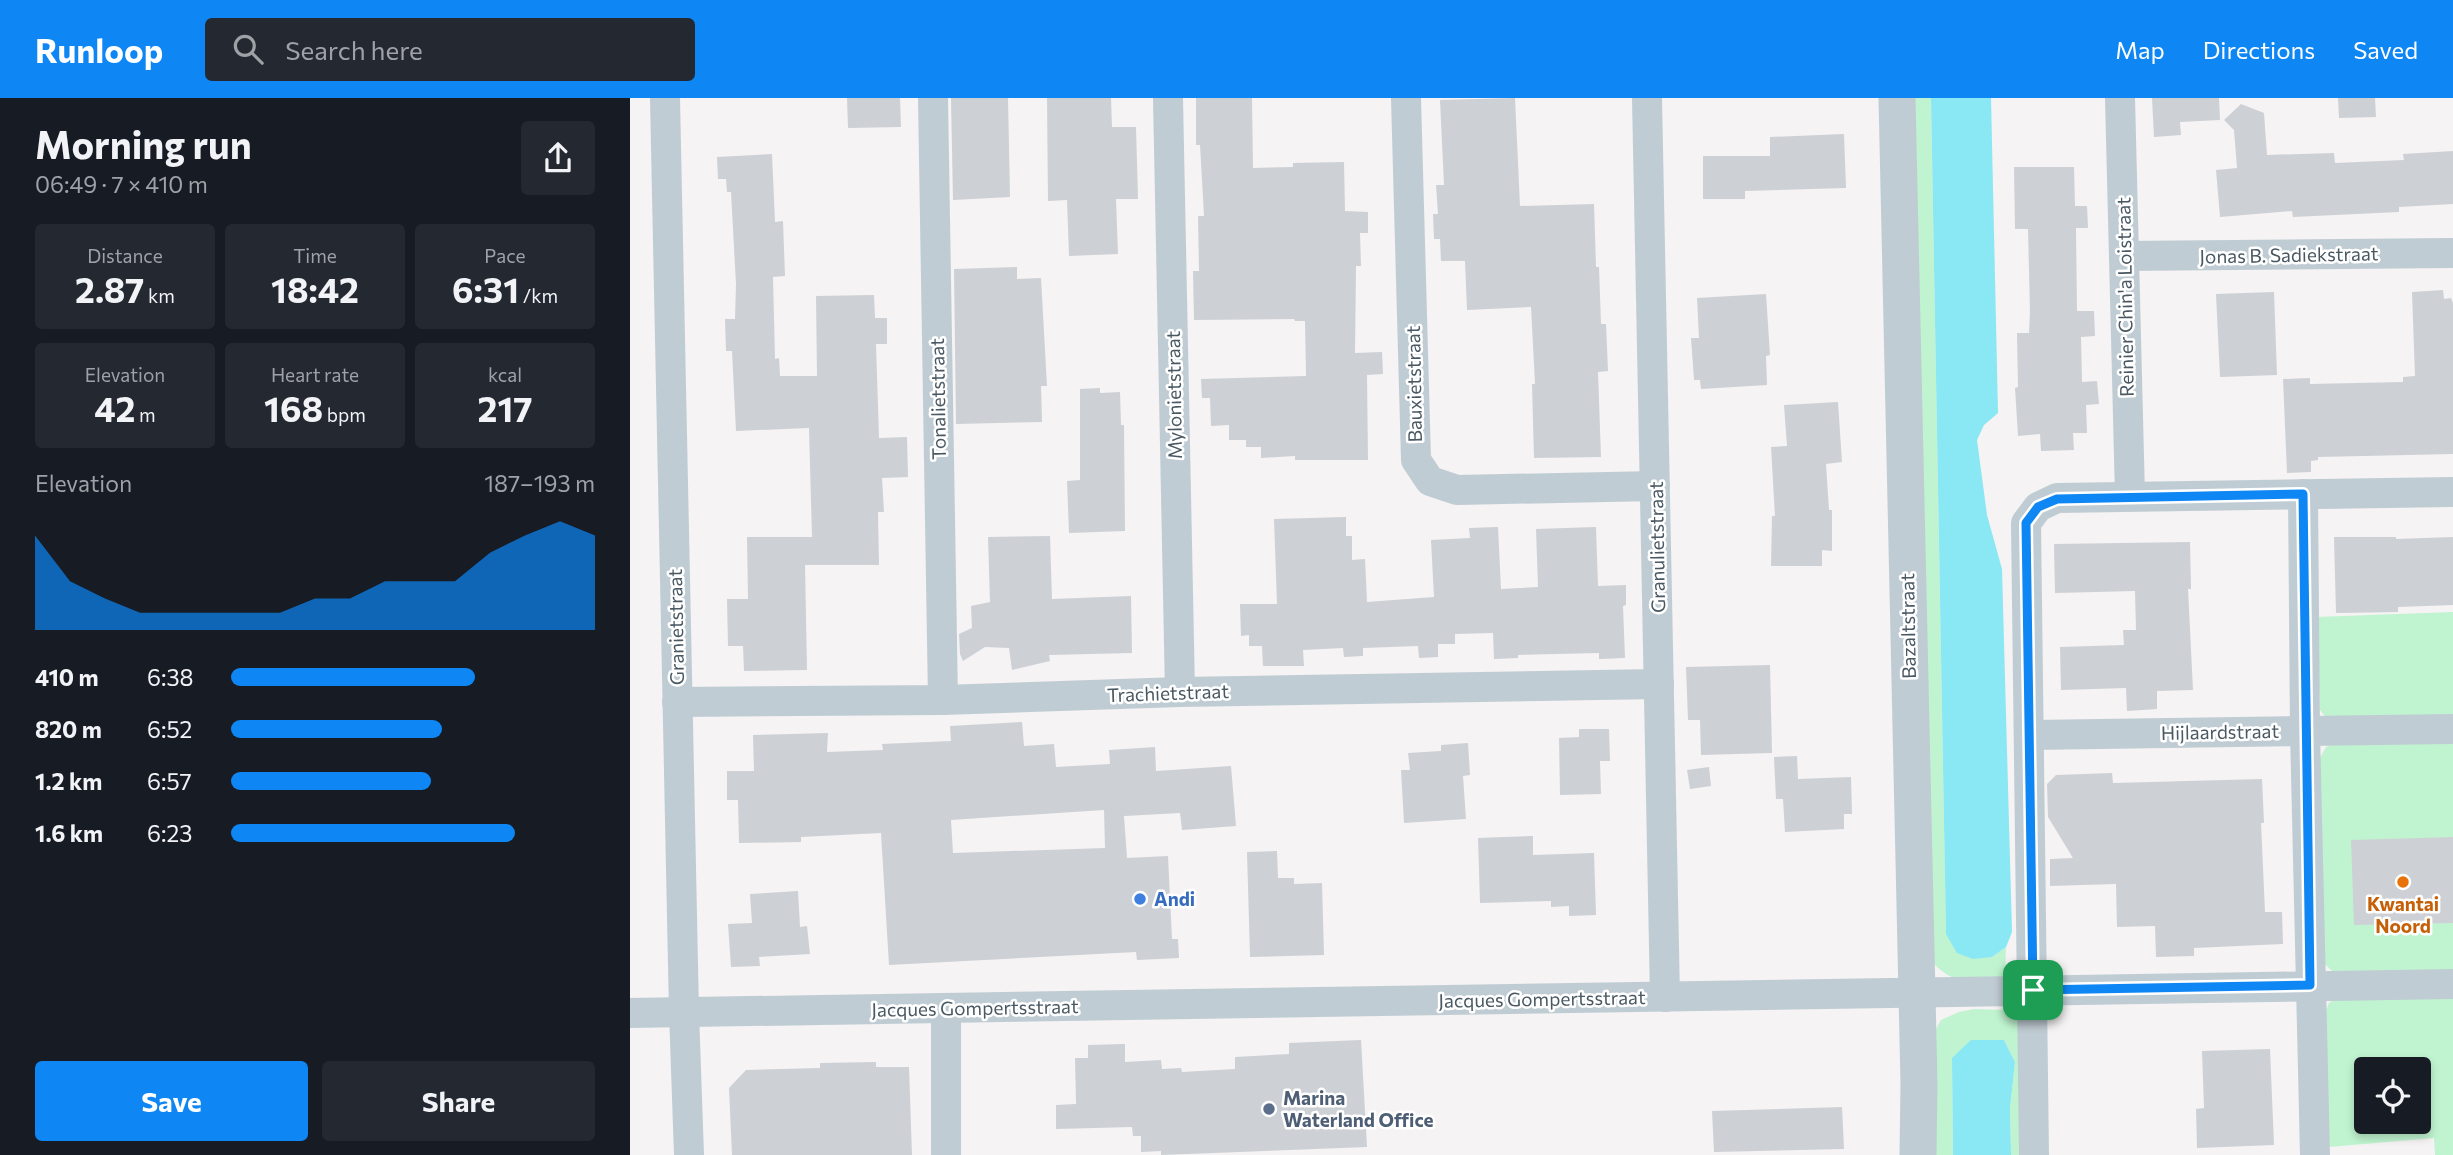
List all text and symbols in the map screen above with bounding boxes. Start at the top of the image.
search box [205,18,695,81]
text: Runloop [35,29,163,70]
icon: search [229,30,267,68]
text: Search here [285,34,423,65]
text: Map [2115,35,2165,64]
text: Directions [2203,35,2315,64]
text: Saved [2353,35,2418,64]
text: Morning run [35,120,252,167]
button: share [521,121,595,195]
text: 06:49 · 7 × 410 m [35,170,208,198]
street label: Reinier Chin'a Loistraat [2111,197,2138,397]
street label: Jonas B. Sadiekstraat [2199,241,2379,268]
text: Distance [87,244,163,267]
text: Time [293,244,337,267]
text: Pace [484,244,526,267]
text: 2.87 [75,267,144,310]
text: 18:42 [271,267,359,310]
text: 6:31 [452,267,519,310]
text: km [144,284,175,307]
text: /km [519,284,558,307]
street label: Bauxietstraat [1401,325,1426,443]
street label: Mylonietstraat [1161,330,1186,459]
street label: Tonalietstraat [925,338,950,460]
text: Elevation [85,363,165,386]
text: Heart rate [271,363,359,386]
text: kcal [488,363,522,386]
text: 42 [94,386,135,429]
text: 168 [264,386,323,429]
text: 217 [478,386,533,429]
text: m [135,403,156,426]
text: bpm [323,403,366,426]
text: Elevation [35,469,132,497]
text: 187–193 m [484,469,595,497]
street label: Granulietstraat [1644,481,1669,613]
street label: Granietstraat [663,569,688,685]
street label: Bazaltstraat [1895,573,1920,679]
text: 410 m [35,663,99,691]
text: 6:38 [147,663,193,691]
street label: Trachietstraat [1107,679,1230,706]
text: 820 m [35,715,102,743]
text: 6:52 [147,715,192,743]
street label: Hijlaardstraat [2161,719,2280,744]
text: 1.2 km [35,767,102,795]
text: 6:57 [147,767,192,795]
text: 1.6 km [35,819,103,847]
text: 6:23 [147,819,192,847]
marker: Kwantai Noord [2395,874,2411,890]
place label: Andi [1154,887,1195,910]
marker: Andi [1132,891,1148,907]
place label: Kwantai Noord [2367,892,2439,937]
pin [2003,960,2063,1020]
icon: arrive [2014,971,2052,1009]
street label: Jacques Gompertsstraat [1438,985,1646,1012]
street label: Jacques Gompertsstraat [871,994,1079,1021]
map controls [2354,1057,2431,1134]
button: locate [2354,1057,2431,1134]
button: Save [35,1061,308,1141]
button: Share [322,1061,595,1141]
place label: Marina Waterland Office [1283,1086,1434,1131]
marker: Marina Waterland Office [1261,1101,1277,1117]

